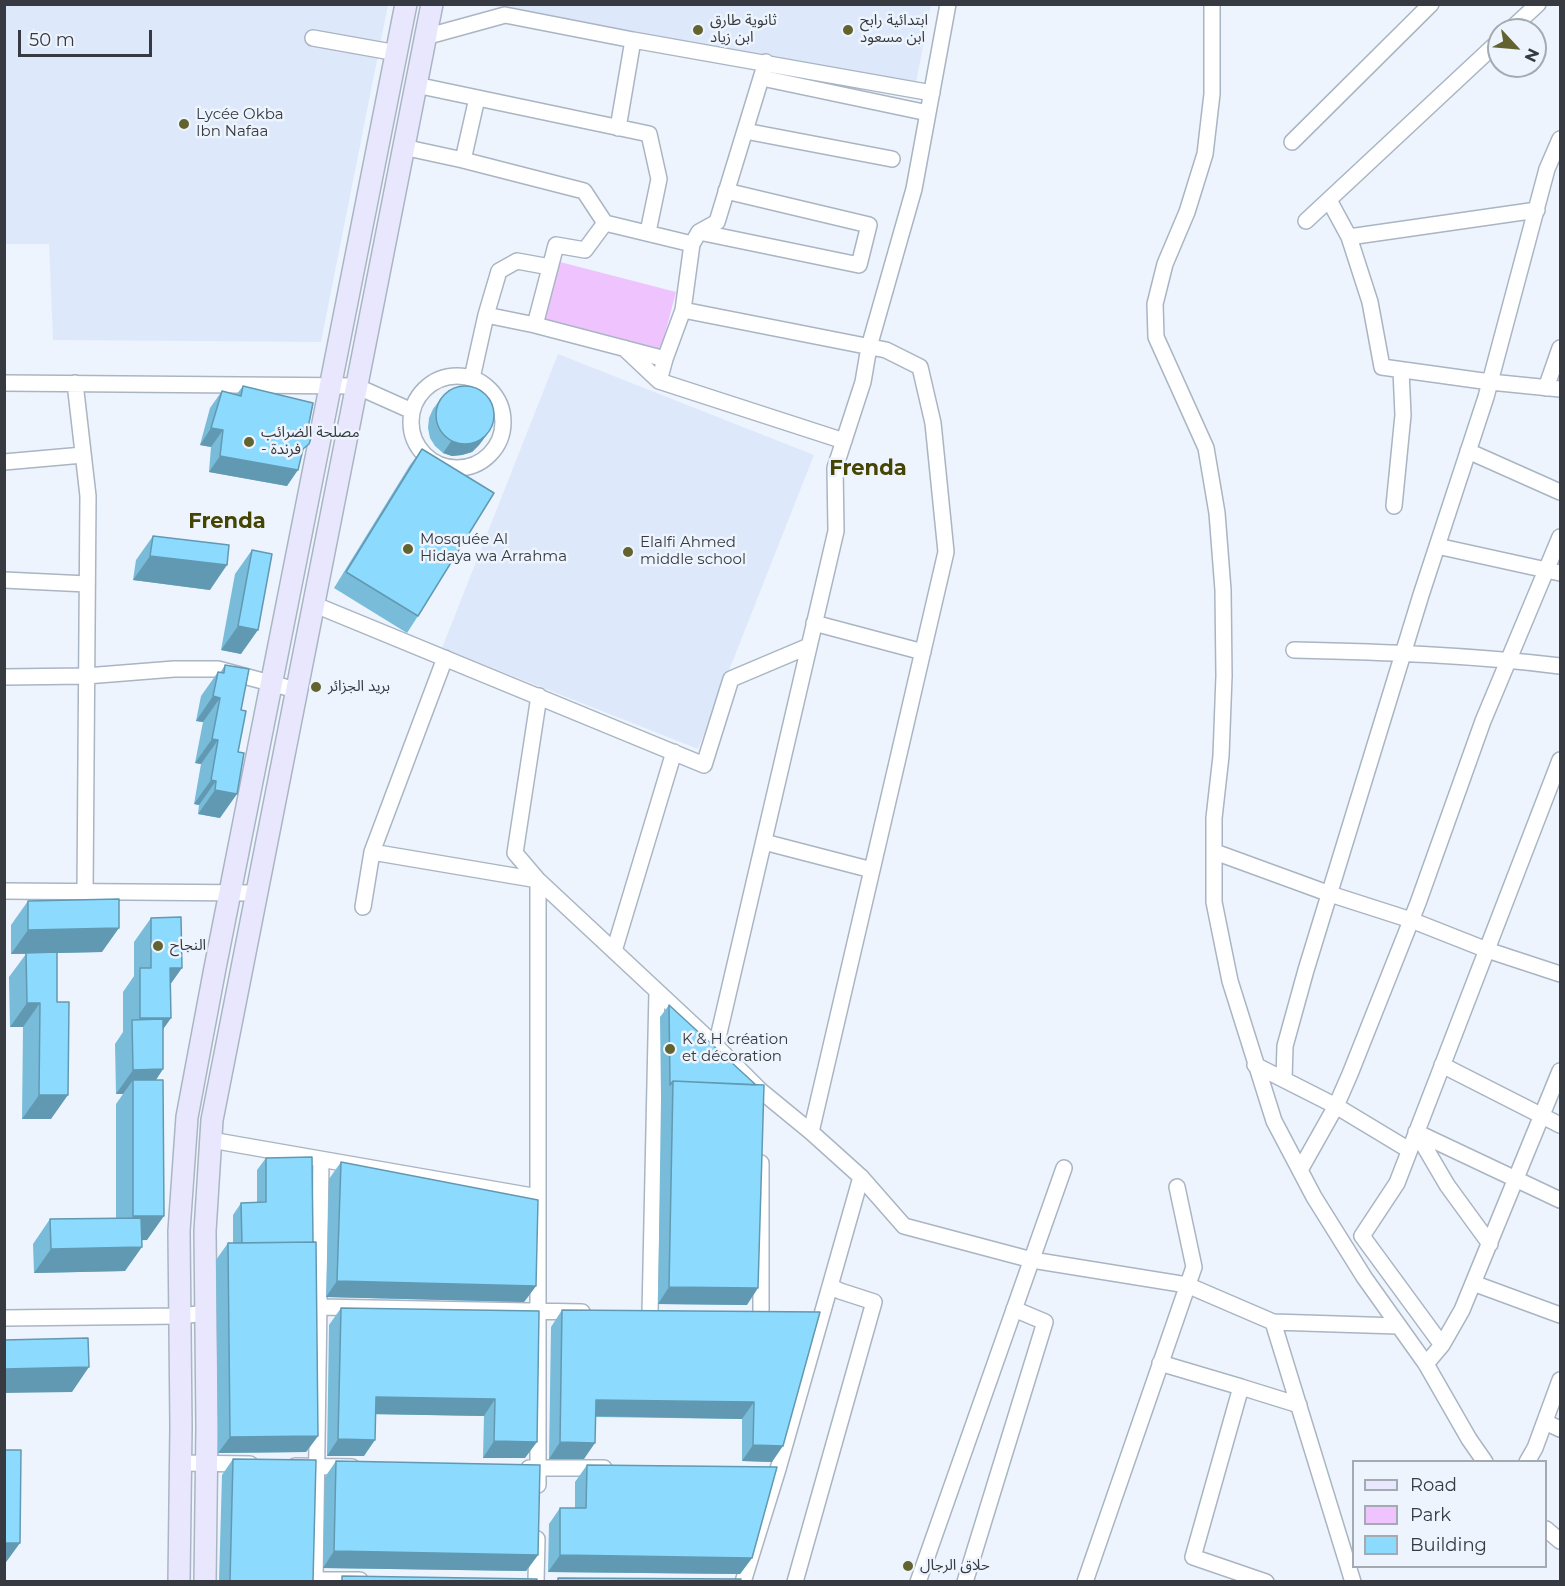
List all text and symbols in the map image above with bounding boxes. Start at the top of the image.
place label: ثانوية طارق ابن زياد [710,12,777,47]
place label: ابتدائية رابح ابن مسعود [860,12,928,47]
scale bar [21,18,154,56]
north arrow [1487,18,1547,78]
marker: ثانوية طارق ابن زياد [691,23,705,37]
marker: ابتدائية رابح ابن مسعود [841,23,855,37]
text: 50 m [29,29,75,51]
text: N [1520,45,1543,65]
place label: Lycée Okba Ibn Nafaa [196,106,284,141]
marker: Lycée Okba Ibn Nafaa [177,117,191,131]
place label: مصلحة الضرائب - فرندة [261,424,360,459]
marker: مصلحة الضرائب - فرندة [242,435,256,449]
district label: Frenda [829,456,907,482]
district label: Frenda [188,509,266,535]
place label: Mosquée Al Hidaya wa Arrahma [420,531,567,566]
place label: Elalfi Ahmed middle school [640,534,746,569]
marker: Mosquée Al Hidaya wa Arrahma [401,542,415,556]
marker: Elalfi Ahmed middle school [621,545,635,559]
place label: بريد الجزائر [328,678,390,696]
marker: بريد الجزائر [309,680,323,694]
place label: النجاح [170,937,206,955]
marker: النجاح [151,939,165,953]
place label: K & H création et décoration [682,1031,788,1066]
marker: K & H création et décoration [663,1042,677,1056]
legend [1352,1460,1547,1568]
text: Road [1410,1474,1457,1496]
text: Park [1410,1504,1451,1526]
text: Building [1410,1534,1487,1556]
place label: حلاق الرجال [920,1557,990,1575]
marker: حلاق الرجال [901,1559,915,1573]

